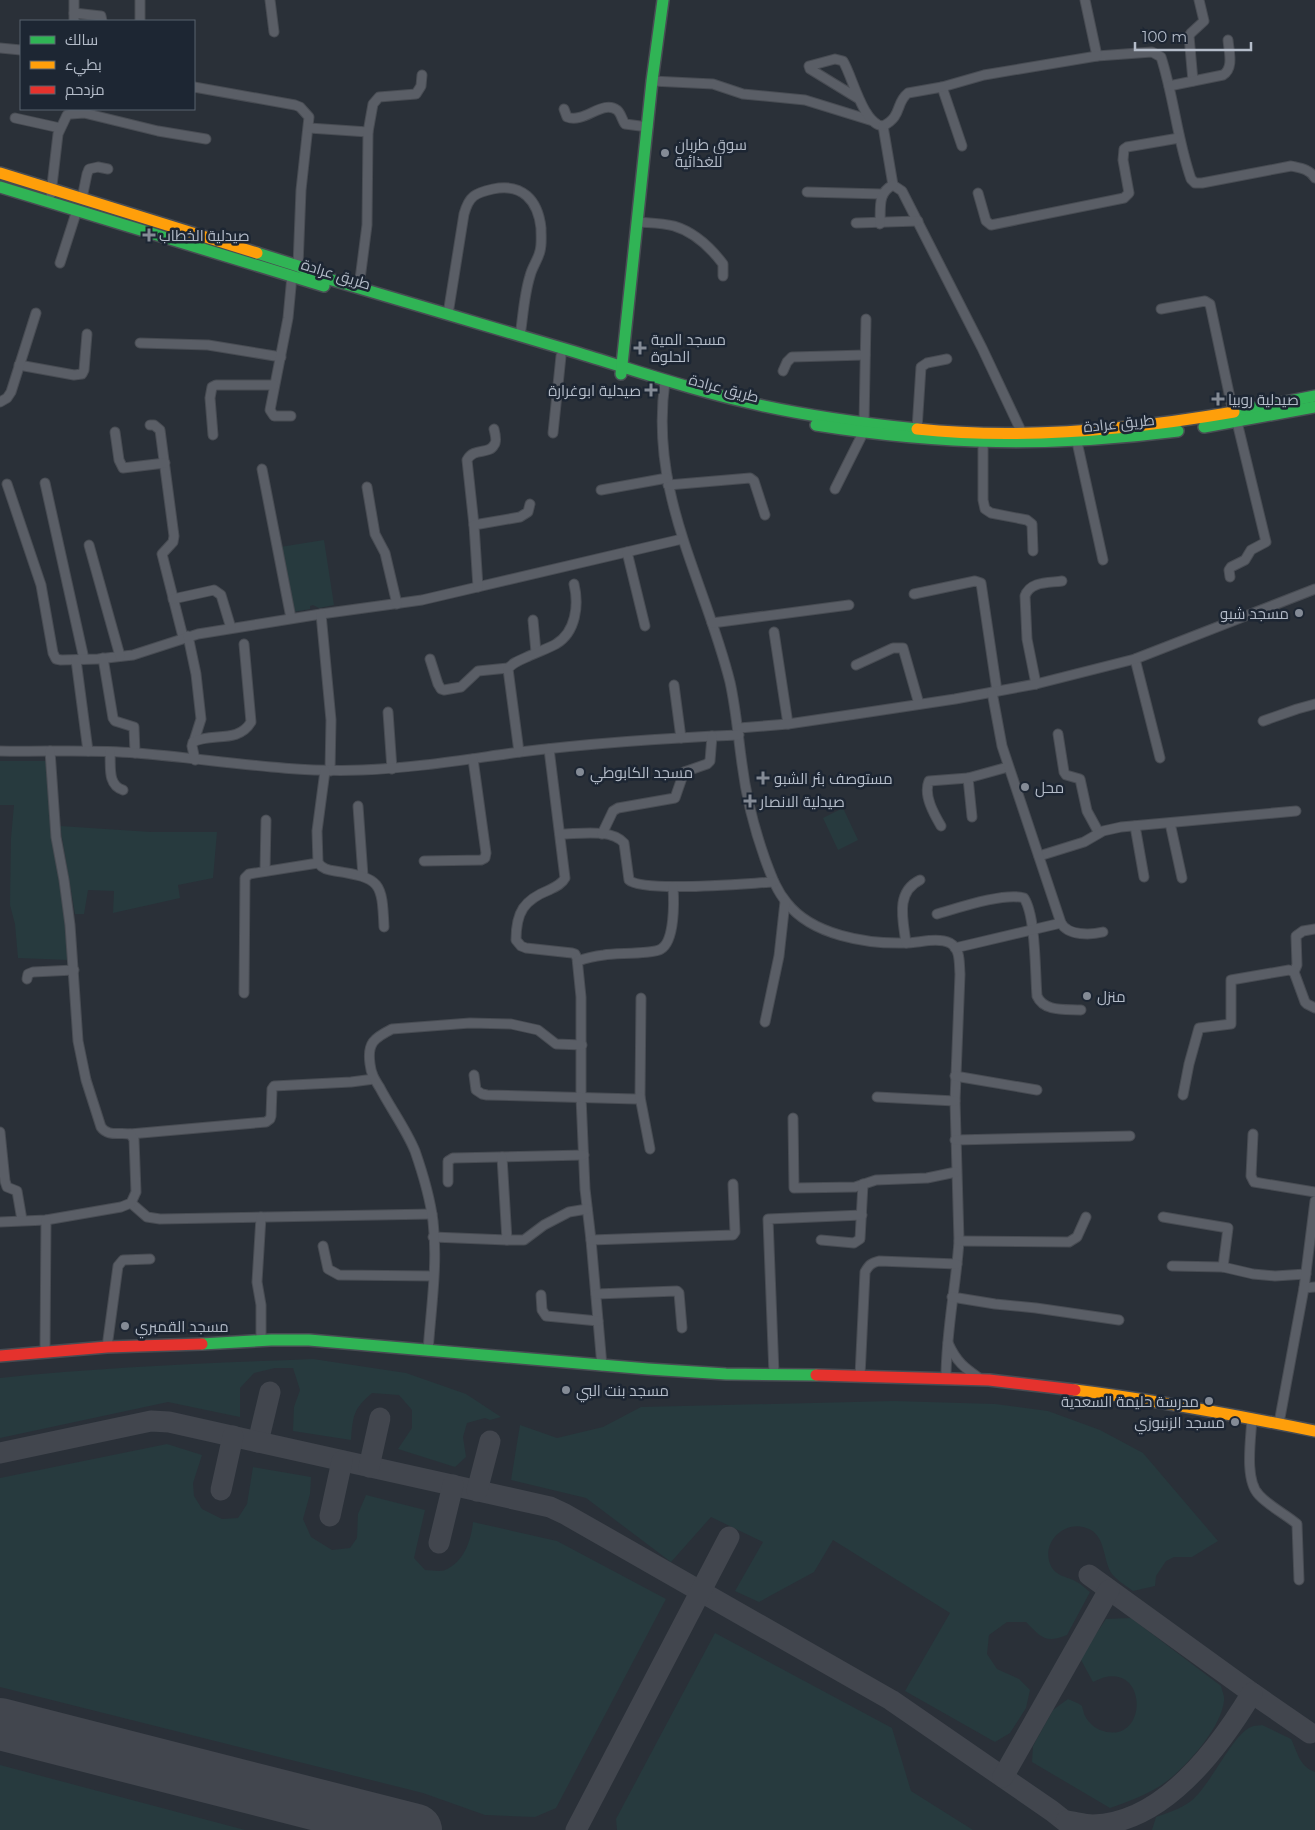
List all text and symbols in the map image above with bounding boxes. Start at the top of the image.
legend [20,20,195,110]
scale bar [1135,20,1251,52]
text: 100 m [1142,27,1187,46]
text: سالك [65,30,98,49]
text: بطيء [65,55,102,77]
text: مزدحم [65,80,105,100]
place label: سوق طربان للغذائية [675,135,747,171]
marker: سوق طربان للغذائية [659,147,671,159]
place label: صيدلية الخطاب [159,226,250,245]
marker: صيدلية الخطاب [143,229,155,241]
street label: طريق عرادة [299,254,373,295]
place label: مسجد المية الحلوة [651,330,726,366]
marker: مسجد المية الحلوة [633,341,647,355]
street label: طريق عرادة [687,370,761,407]
place label: صيدلية ابوغرارة [548,381,641,400]
marker: صيدلية ابوغرارة [645,384,657,396]
place label: صيدلية روبيا [1228,390,1299,409]
marker: صيدلية روبيا [1212,393,1224,405]
street label: طريق عرادة [1082,410,1156,437]
place label: مسجد شبو [1220,604,1289,623]
marker: مسجد شبو [1293,607,1305,619]
place label: مسجد الكابوطي [590,763,693,785]
marker: مسجد الكابوطي [574,766,586,778]
place label: مستوصف بئر الشبو [774,769,893,788]
marker: مستوصف بئر الشبو [756,771,770,785]
place label: محل [1035,778,1064,798]
marker: محل [1019,781,1031,793]
place label: صيدلية الانصار [759,792,845,811]
marker: صيدلية الانصار [744,795,756,807]
place label: منزل [1097,987,1126,1006]
marker: منزل [1081,990,1093,1002]
place label: مسجد القمبري [135,1317,229,1339]
marker: مسجد القمبري [119,1320,131,1332]
place label: مسجد بنت البي [576,1381,669,1403]
marker: مسجد بنت البي [560,1384,572,1396]
place label: مدرسة حليمة السعدية [1061,1392,1199,1411]
marker: مدرسة حليمة السعدية [1203,1395,1215,1407]
place label: مسجد الزنبوزي [1134,1413,1225,1435]
marker: مسجد الزنبوزي [1229,1416,1241,1428]

